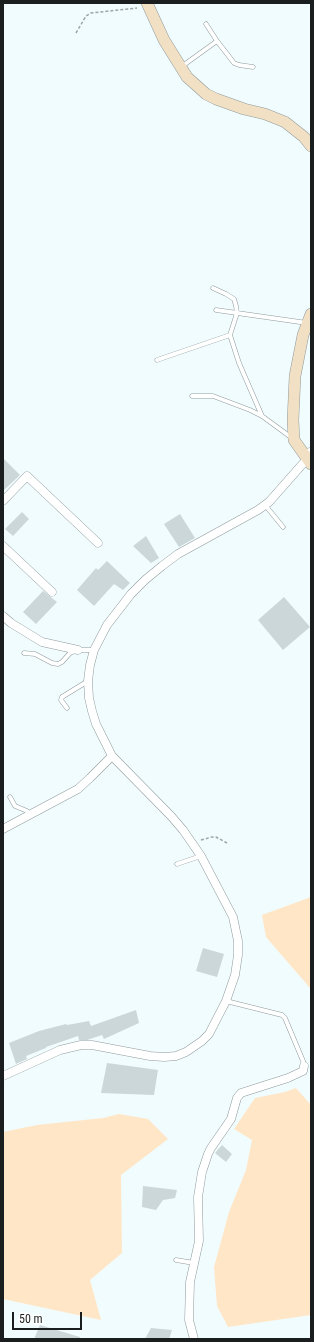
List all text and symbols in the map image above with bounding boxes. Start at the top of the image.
scale bar [14,1304,84,1330]
text: 50 m [19,1312,43,1326]

